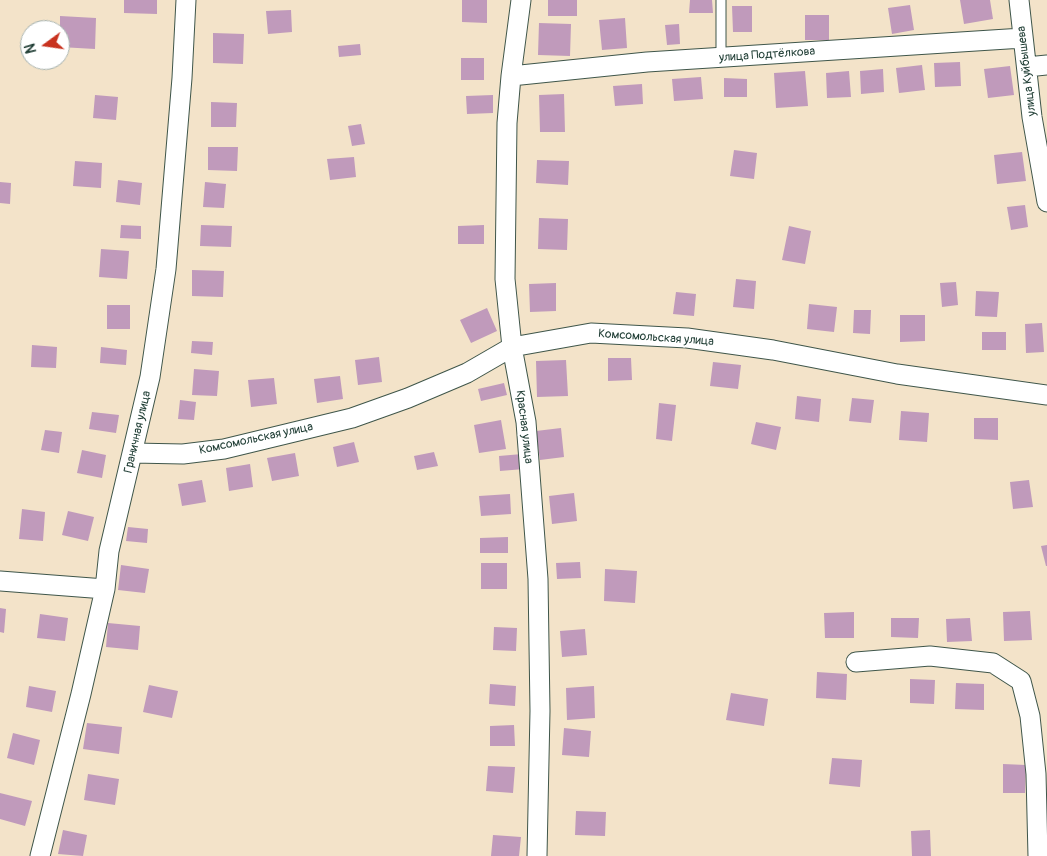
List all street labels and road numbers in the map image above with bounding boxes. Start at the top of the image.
street label: улица Куйбышева [1014,25,1040,117]
street label: улица Подтёлкова [718,44,816,66]
street label: Комсомольская улица [598,327,714,349]
street label: Граничная улица [122,389,154,475]
street label: Красная улица [512,389,536,465]
street label: Комсомольская улица [198,420,314,458]

